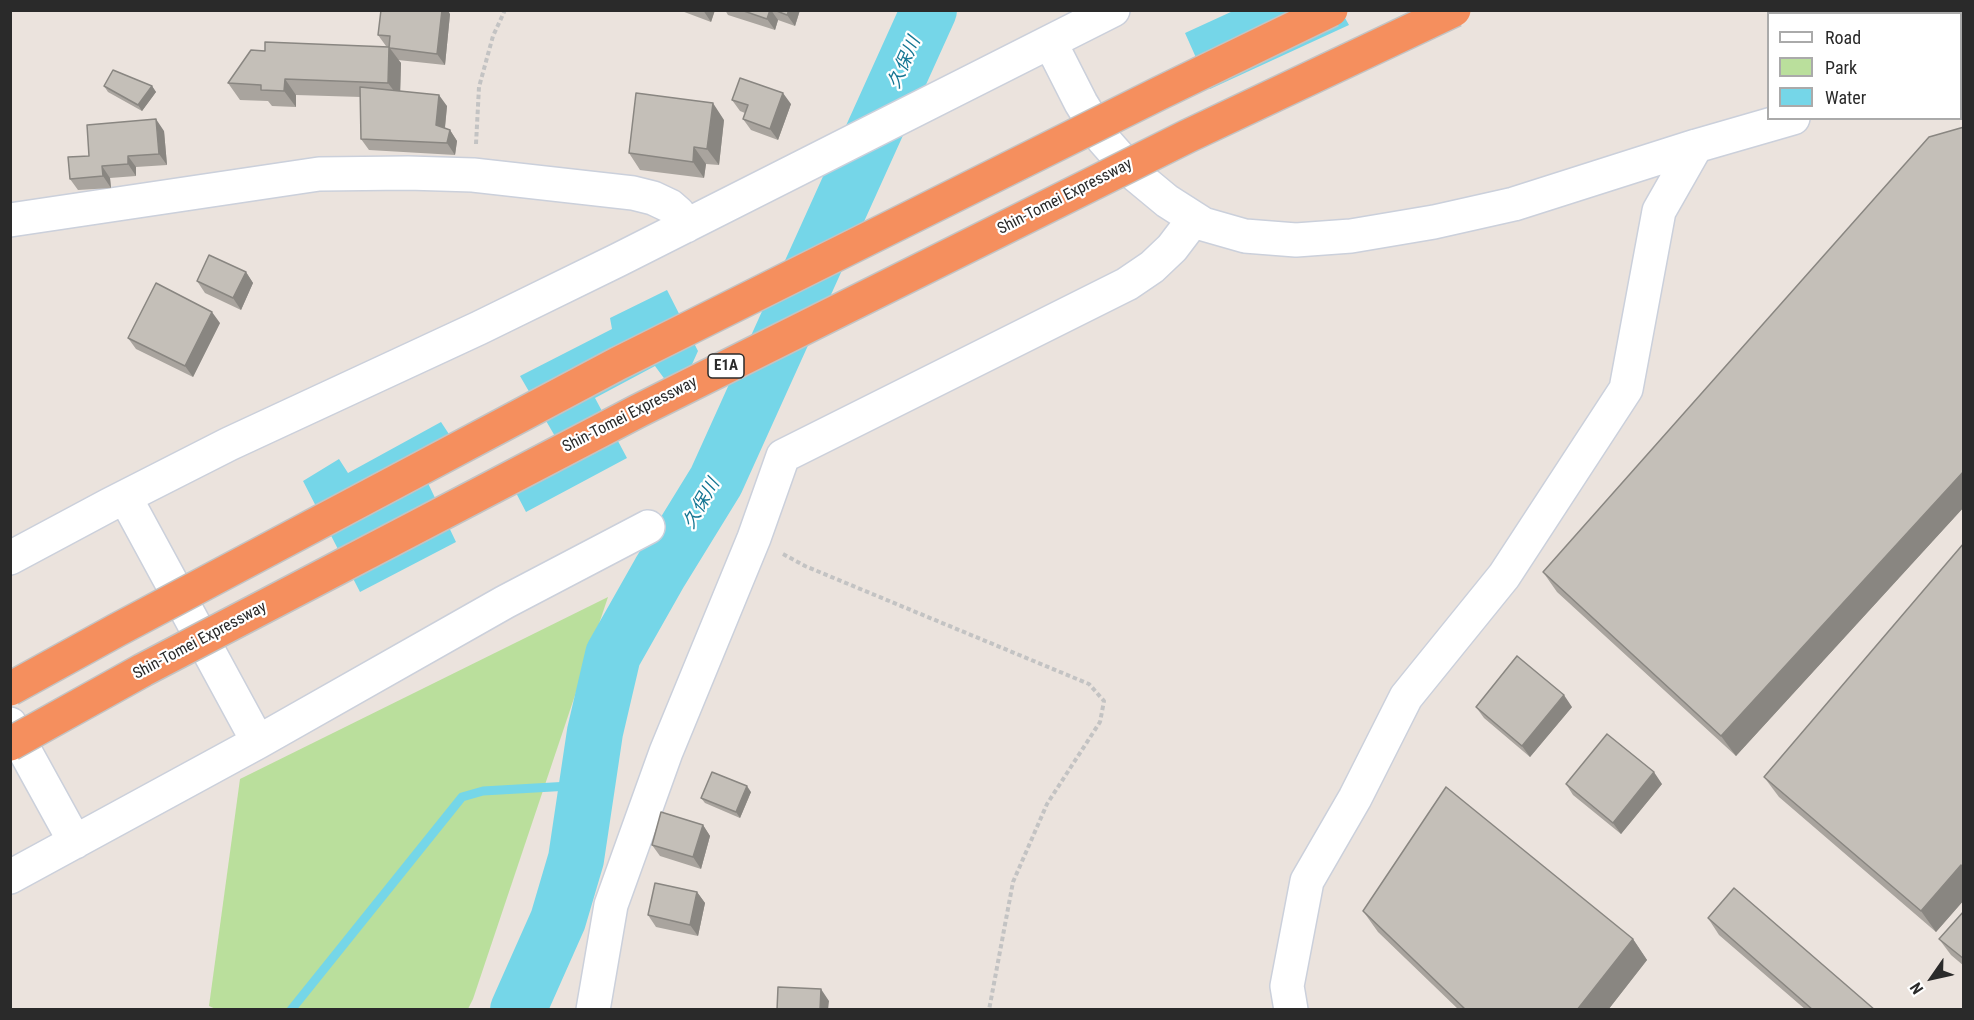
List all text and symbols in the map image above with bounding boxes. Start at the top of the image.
legend [1767,12,1962,120]
text: Road [1825,27,1861,48]
water label: 久保川 [884,34,926,92]
text: Park [1825,57,1857,78]
text: Water [1825,87,1866,108]
street label: Shin-Tomei Expressway [995,155,1135,239]
road number: E1A [708,354,744,378]
street label: Shin-Tomei Expressway [560,373,700,457]
water label: 久保川 [679,475,725,533]
street label: Shin-Tomei Expressway [130,598,270,684]
north arrow [1902,948,1962,1008]
text: N [1906,979,1927,998]

